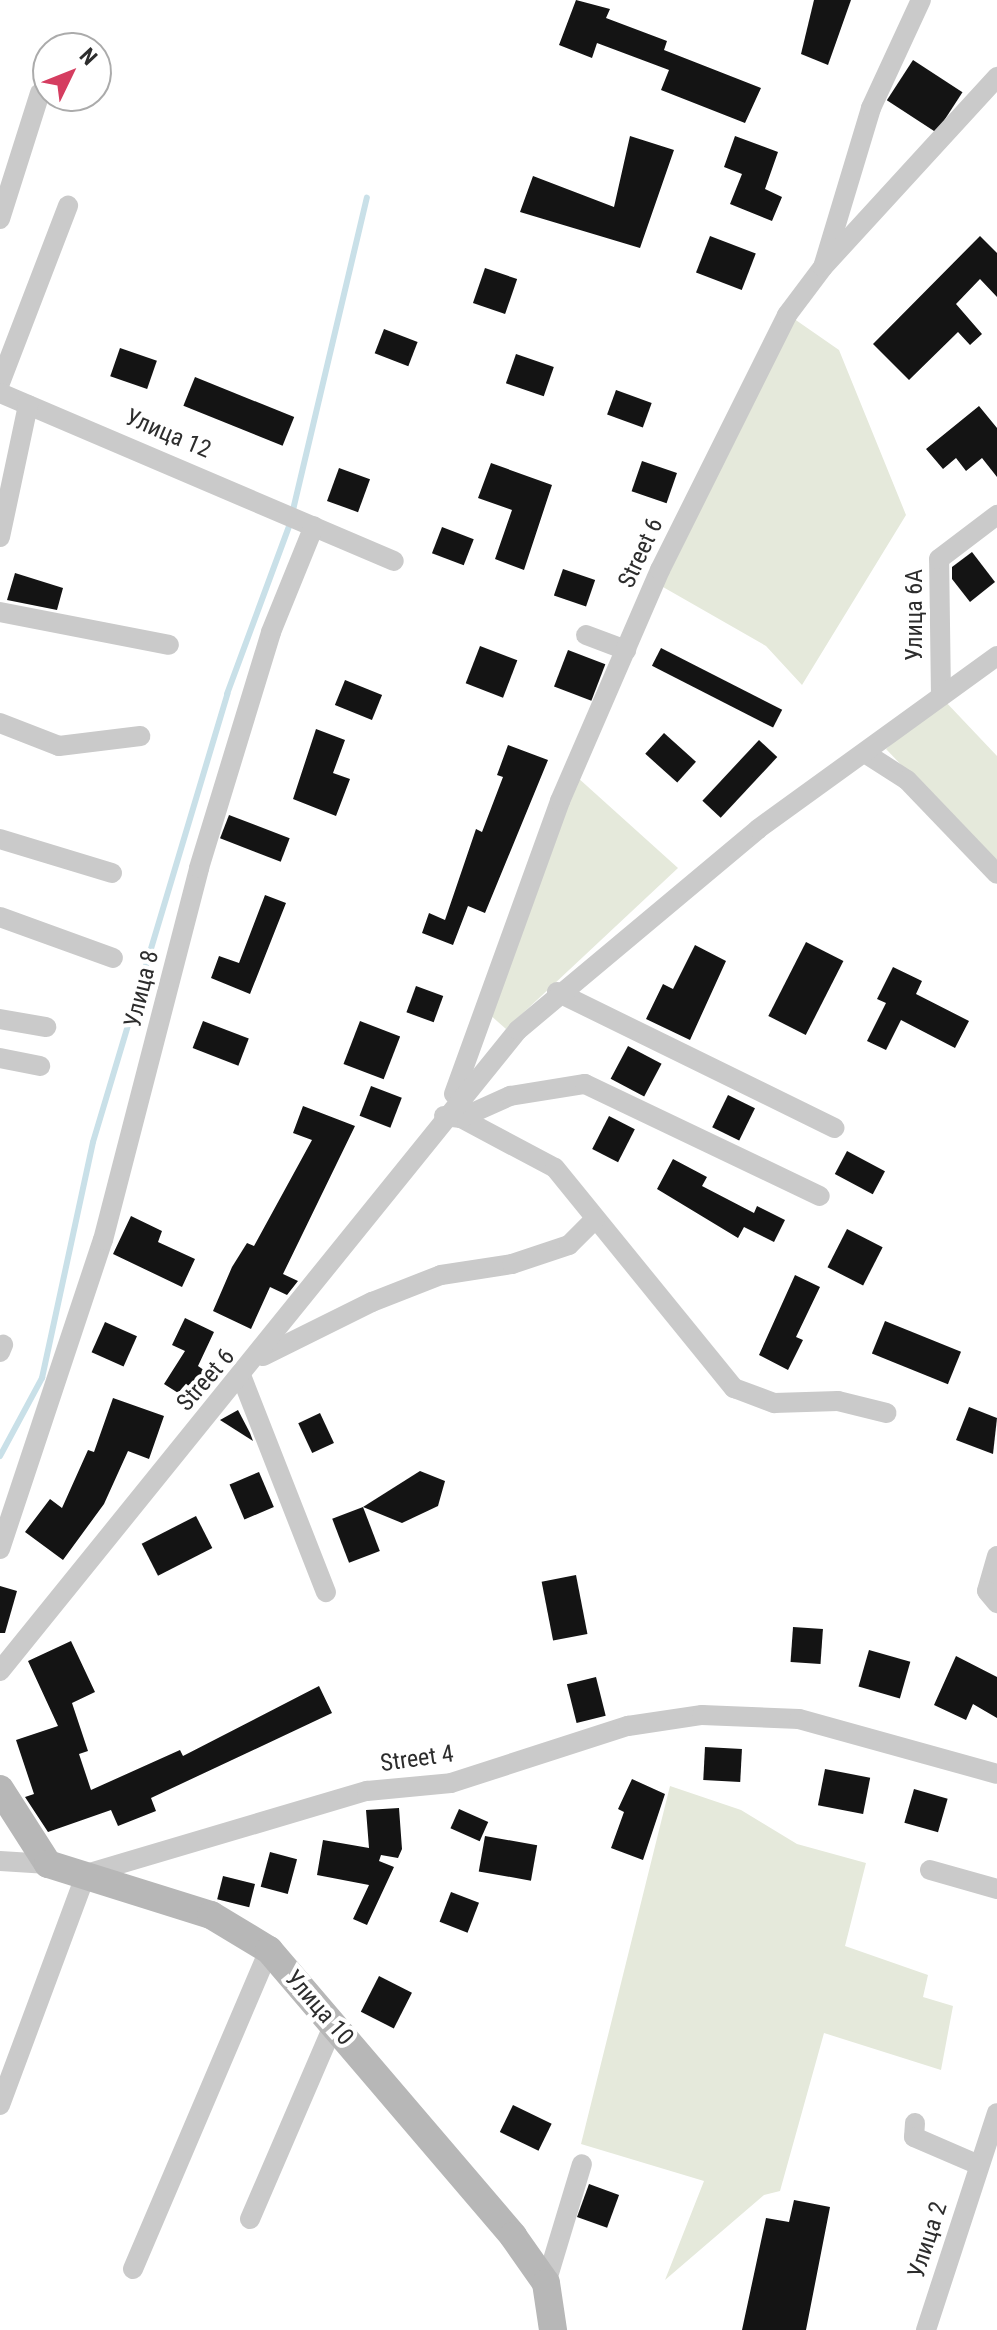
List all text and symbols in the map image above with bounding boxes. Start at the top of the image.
north arrow [32,32,112,112]
text: N [75,43,102,70]
street label: Улица 12 [121,403,215,465]
street label: Street 6 [612,514,670,592]
street label: Улица 6A [901,569,929,661]
street label: Улица 8 [119,948,165,1030]
street label: Street 6 [171,1343,241,1417]
street label: Street 4 [379,1740,455,1778]
street label: Улица 10 [279,1965,359,2051]
street label: Улица 2 [902,2198,954,2282]

